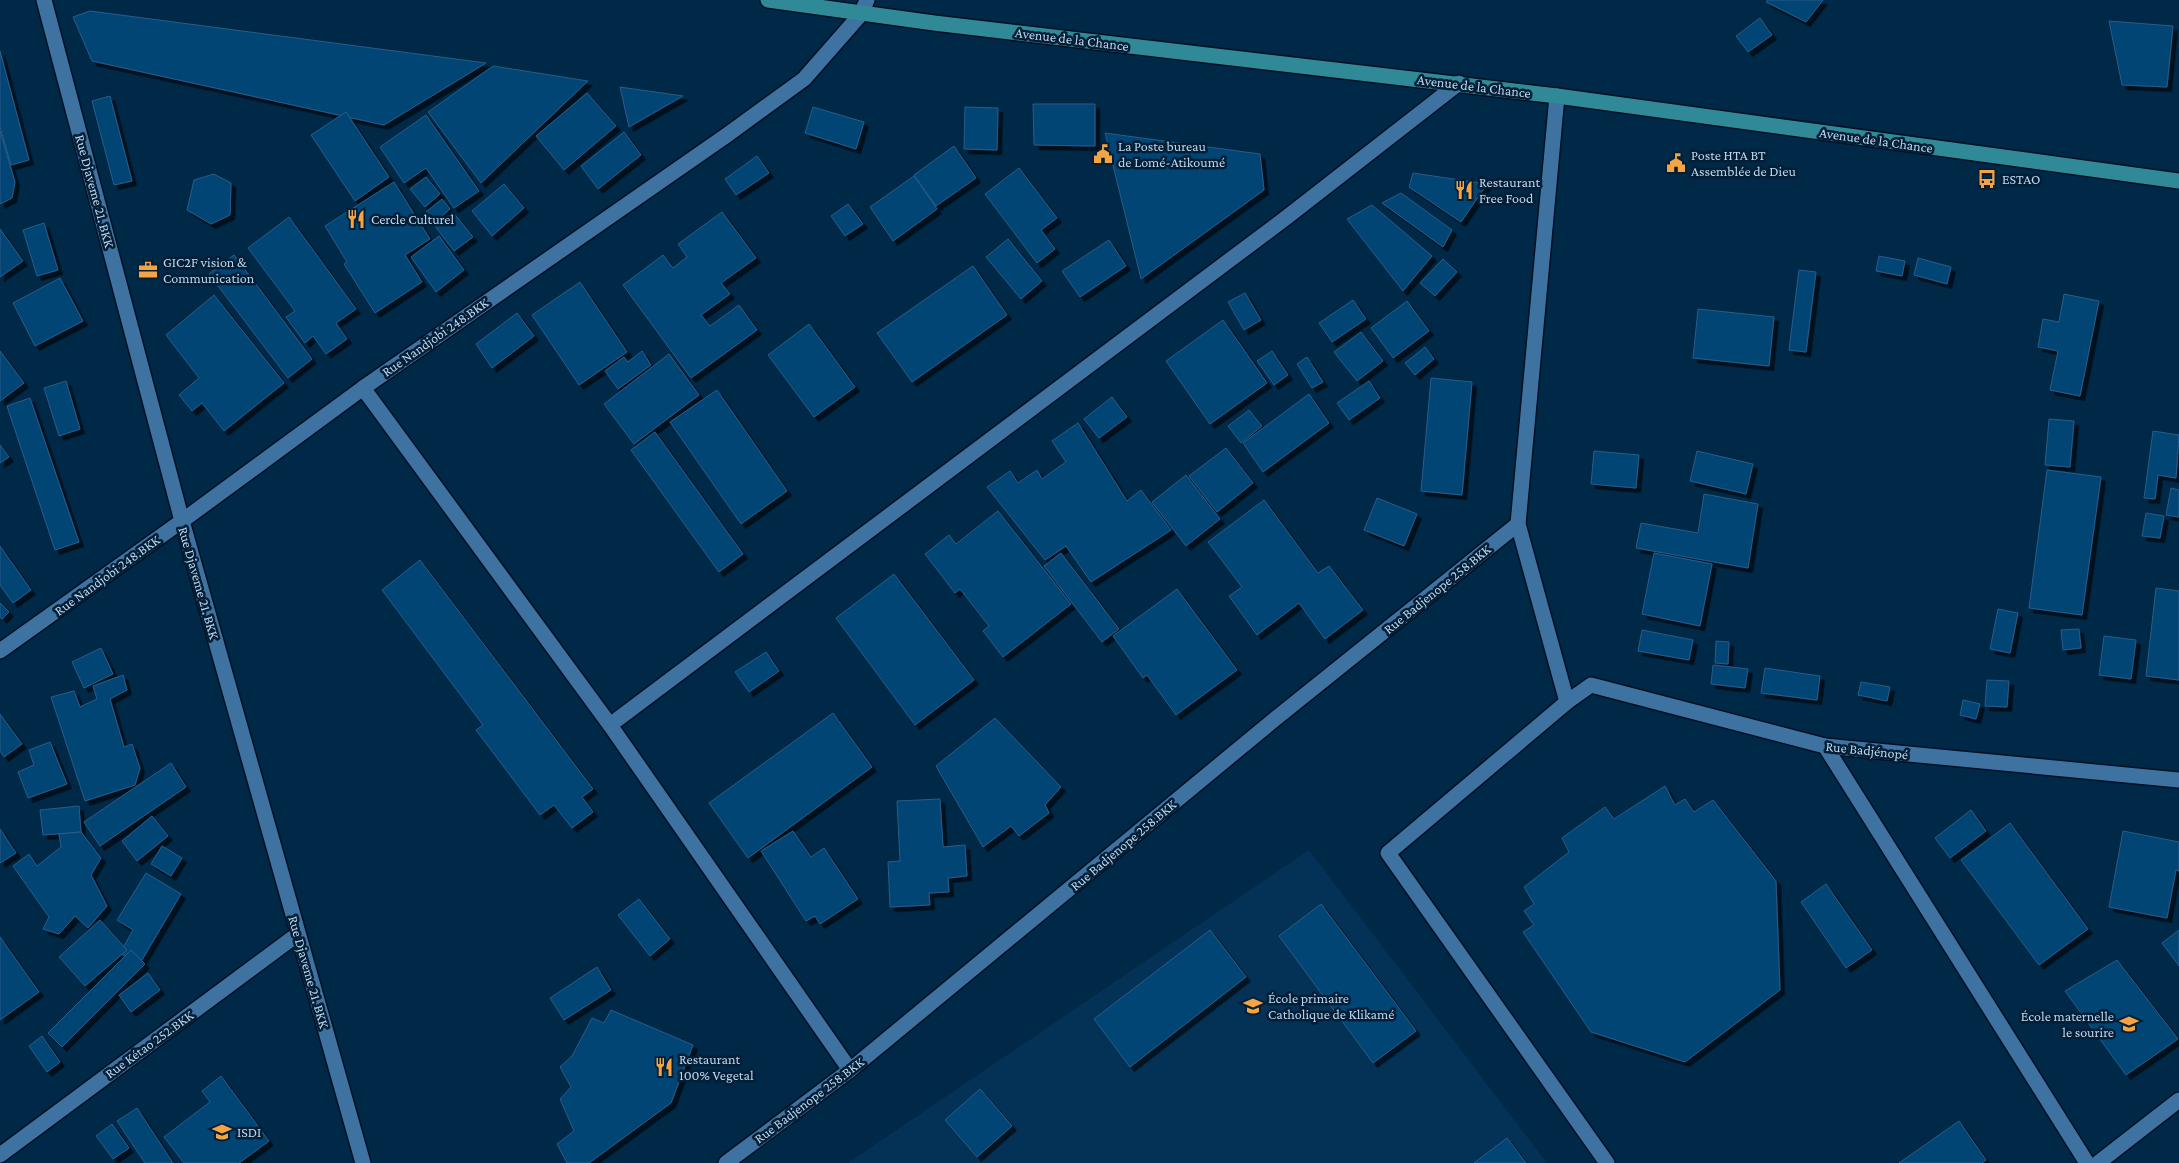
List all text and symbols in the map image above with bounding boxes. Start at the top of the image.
street label: Avenue de la Chance [1014,24,1130,54]
street label: Avenue de la Chance [1416,71,1532,101]
street label: Avenue de la Chance [1818,124,1934,156]
street label: Rue Djaveme 21. BKK [71,133,118,250]
place label: La Poste bureau de Lomé-Atikoumé [1118,138,1225,170]
public building icon: La Poste bureau de Lomé-Atikoumé [1092,143,1114,165]
place label: Poste HTA BT Assemblée de Dieu [1691,147,1796,179]
public building icon: Poste HTA BT Assemblée de Dieu [1665,152,1687,174]
bus stop icon: ESTAO [1976,168,1998,190]
place label: ESTAO [2002,171,2041,187]
place label: Restaurant Free Food [1479,174,1540,206]
restaurant icon: Restaurant Free Food [1453,179,1475,201]
restaurant icon: Cercle Culturel [345,208,367,230]
place label: Cercle Culturel [371,211,454,227]
place label: GIC2F vision & Communication [163,254,255,286]
office icon: GIC2F vision & Communication [137,259,159,281]
street label: Rue Nandjobi 248.BKK [379,294,493,381]
street label: Rue Djaveme 21. BKK [174,525,223,642]
street label: Rue Nandjobi 248.BKK [51,531,164,619]
street label: Rue Badjenope 258.BKK [1380,540,1495,638]
street label: Rue Badjénopé [1825,738,1909,763]
street label: Rue Badjenope 258.BKK [1067,795,1180,895]
street label: Rue Djaveme 21. BKK [284,914,333,1031]
place label: École primaire Catholique de Klikamé [1268,990,1395,1022]
school or university icon: École primaire Catholique de Klikamé [1242,995,1264,1017]
street label: Rue Kétao 252.BKK [102,1006,197,1081]
place label: École maternelle le sourire [2021,1008,2114,1040]
school or university icon: École maternelle le sourire [2118,1013,2140,1035]
place label: Restaurant 100% Vegetal [679,1051,754,1083]
street label: Rue Badjenope 258.BKK [751,1053,868,1147]
restaurant icon: Restaurant 100% Vegetal [653,1056,675,1078]
school or university icon: ISDI [211,1121,233,1143]
place label: ISDI [237,1124,261,1140]

